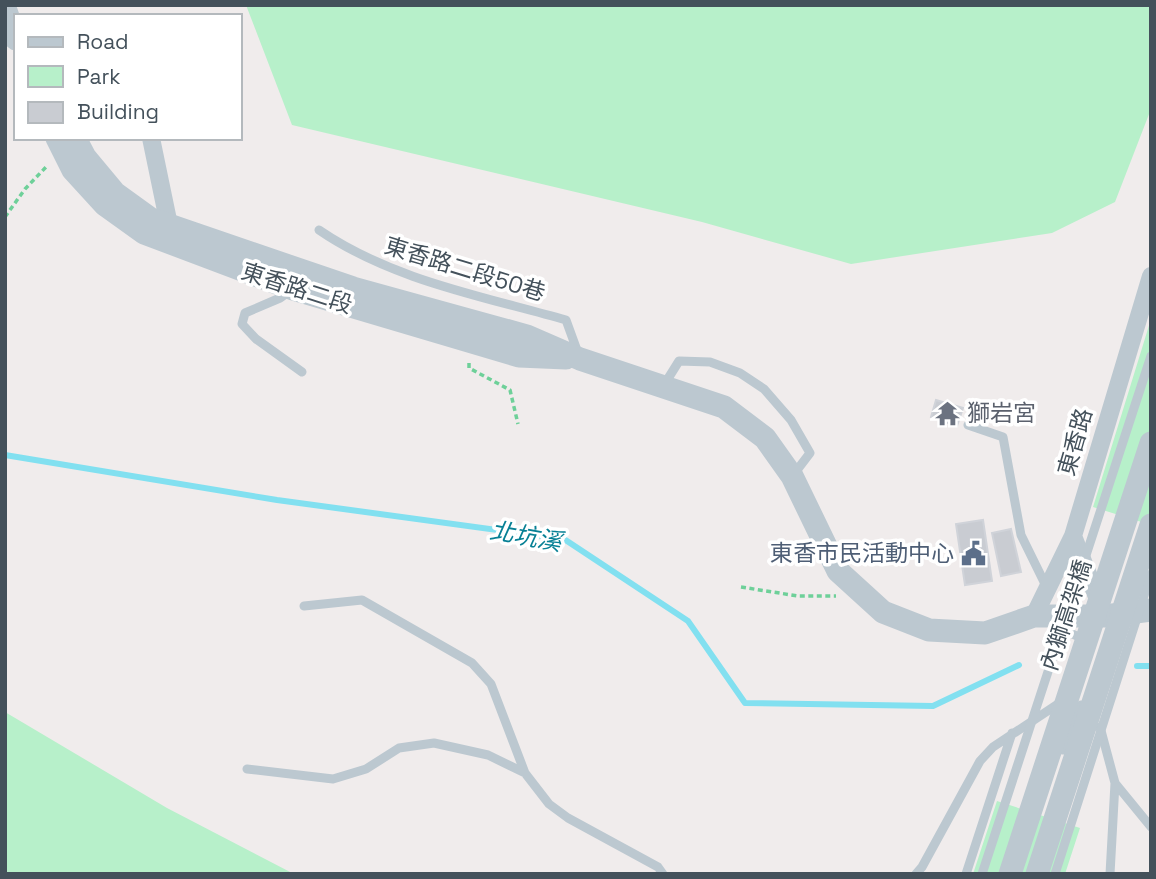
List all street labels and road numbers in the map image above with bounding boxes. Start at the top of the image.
street label: 東香路二段50巷 [381,230,549,308]
street label: 東香路二段 [238,256,356,320]
street label: 東香路 [1051,405,1099,479]
street label: 內獅高架橋 [1034,556,1098,674]

